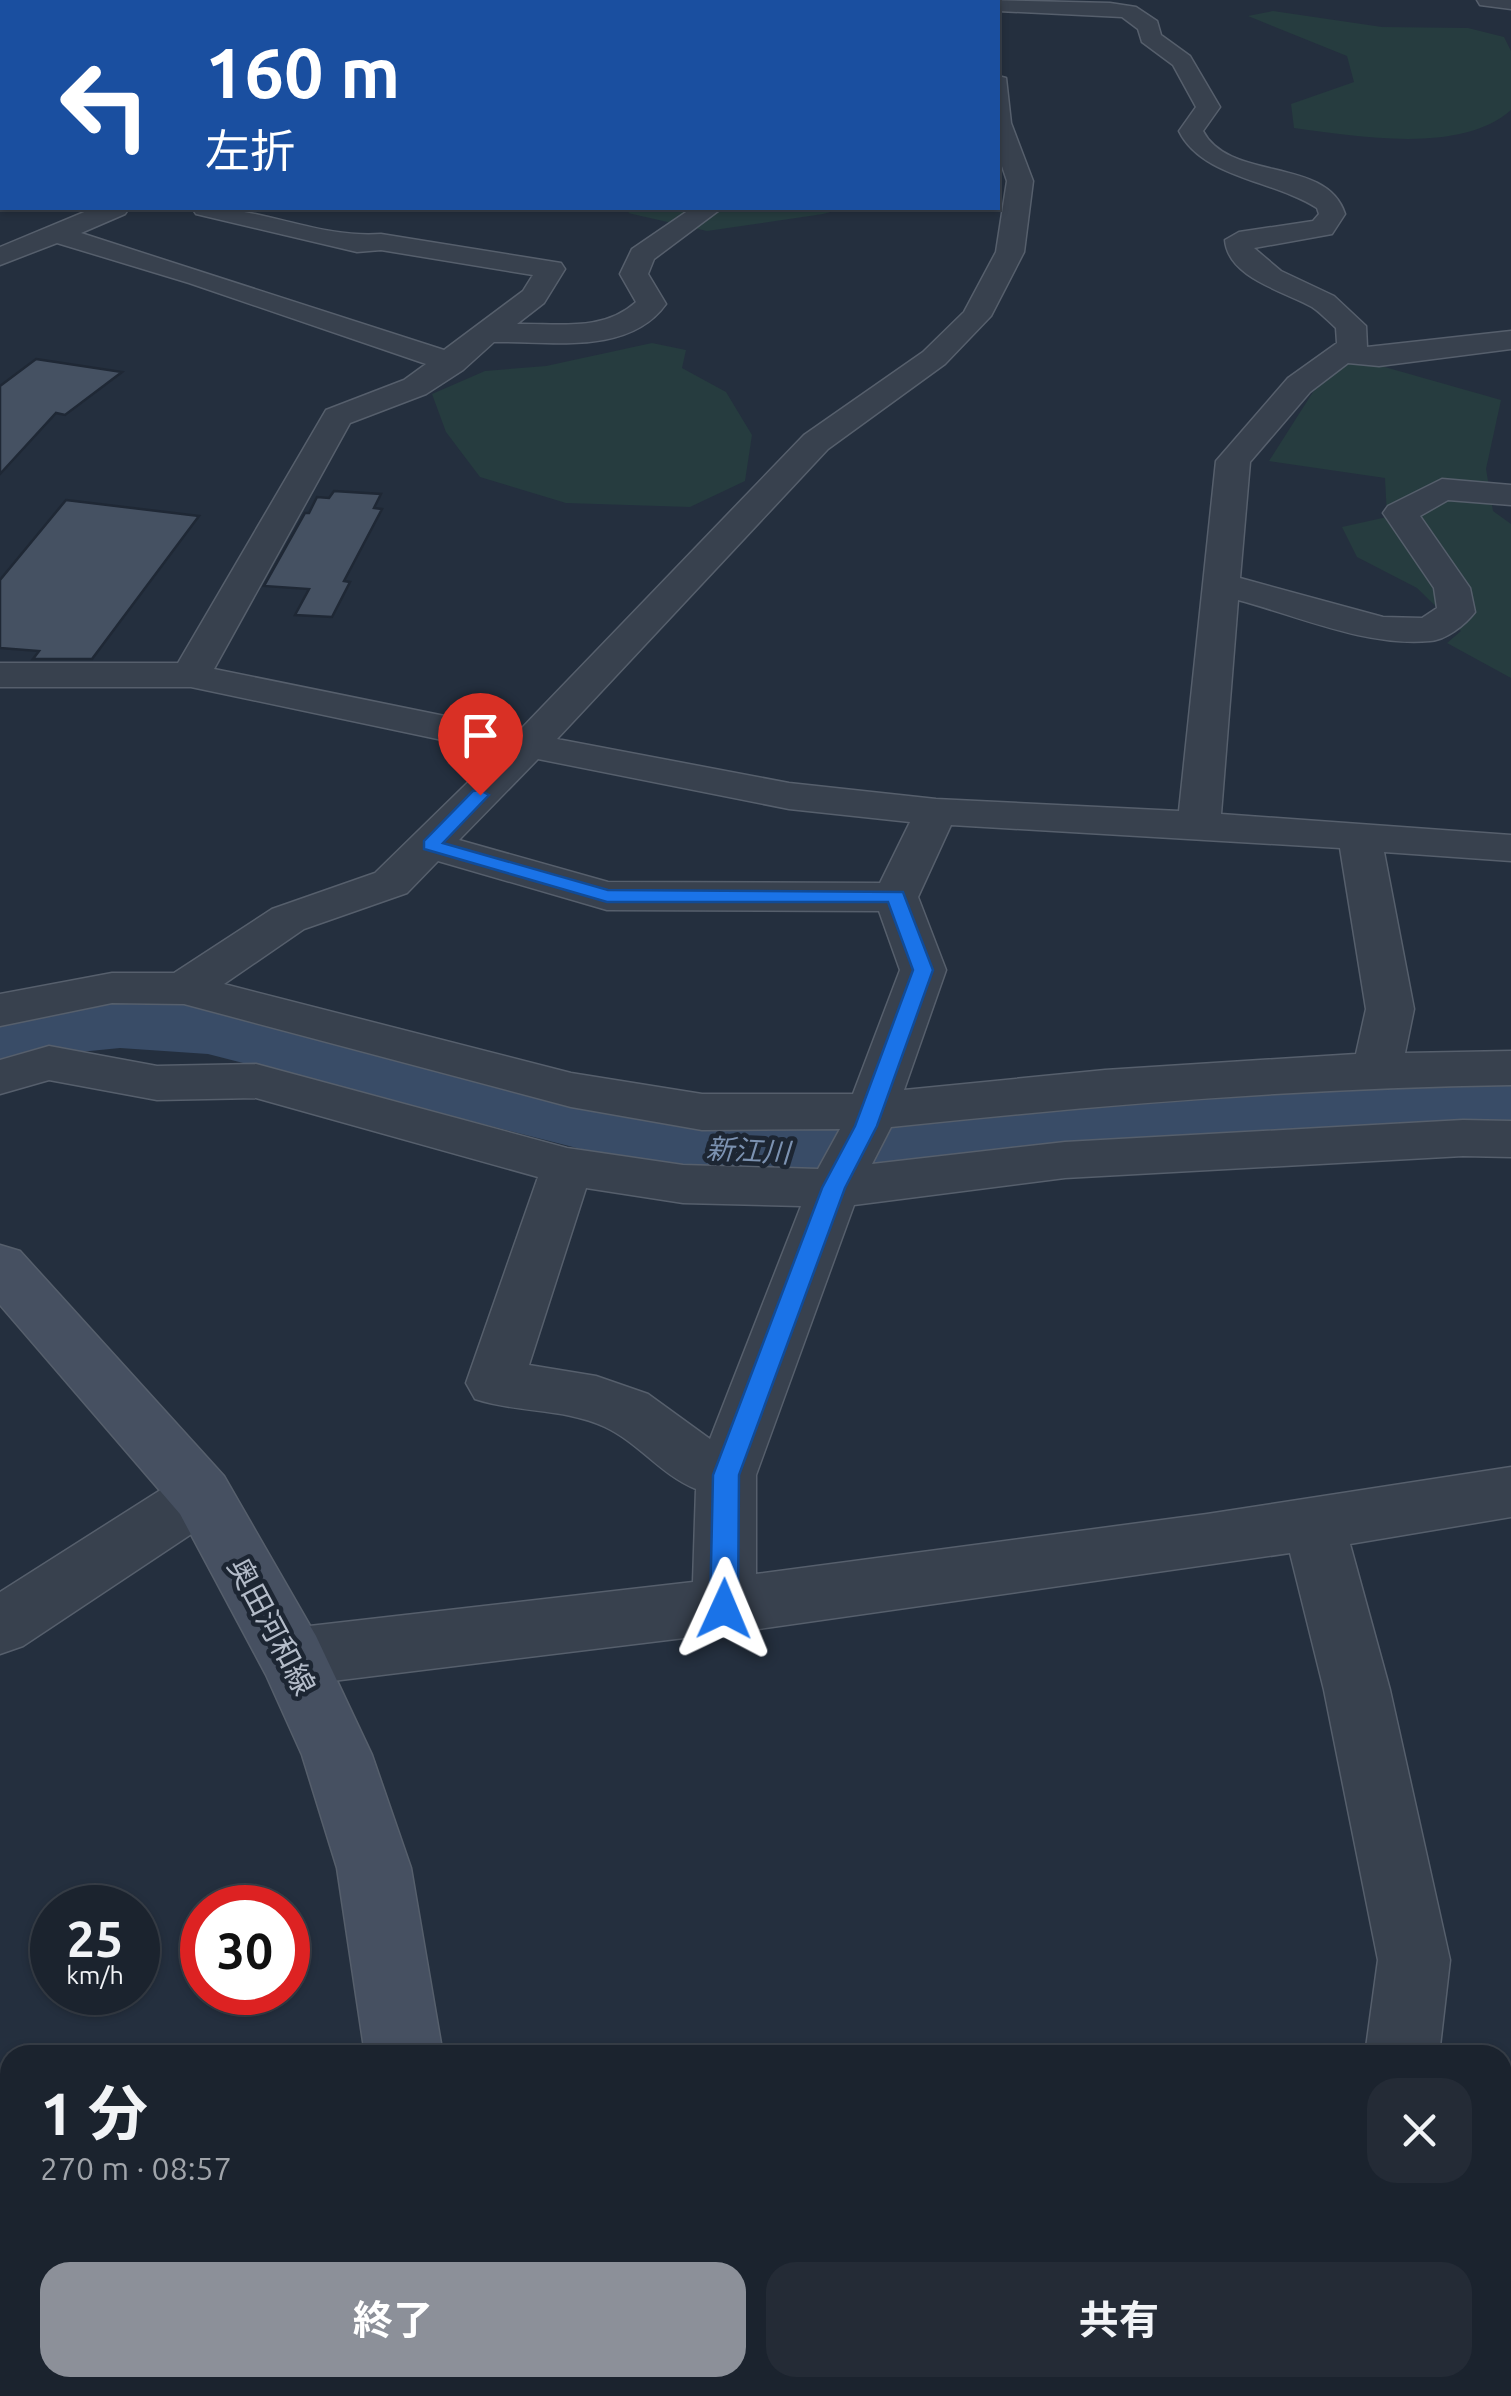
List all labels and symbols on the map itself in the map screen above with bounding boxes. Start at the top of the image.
pin [438,693,523,796]
water label: 新江川 [705,1132,794,1168]
street label: 奥田河和線 [222,1552,322,1700]
position arrow [672,1557,776,1661]
speed limit sign: 30 [180,1885,310,2015]

